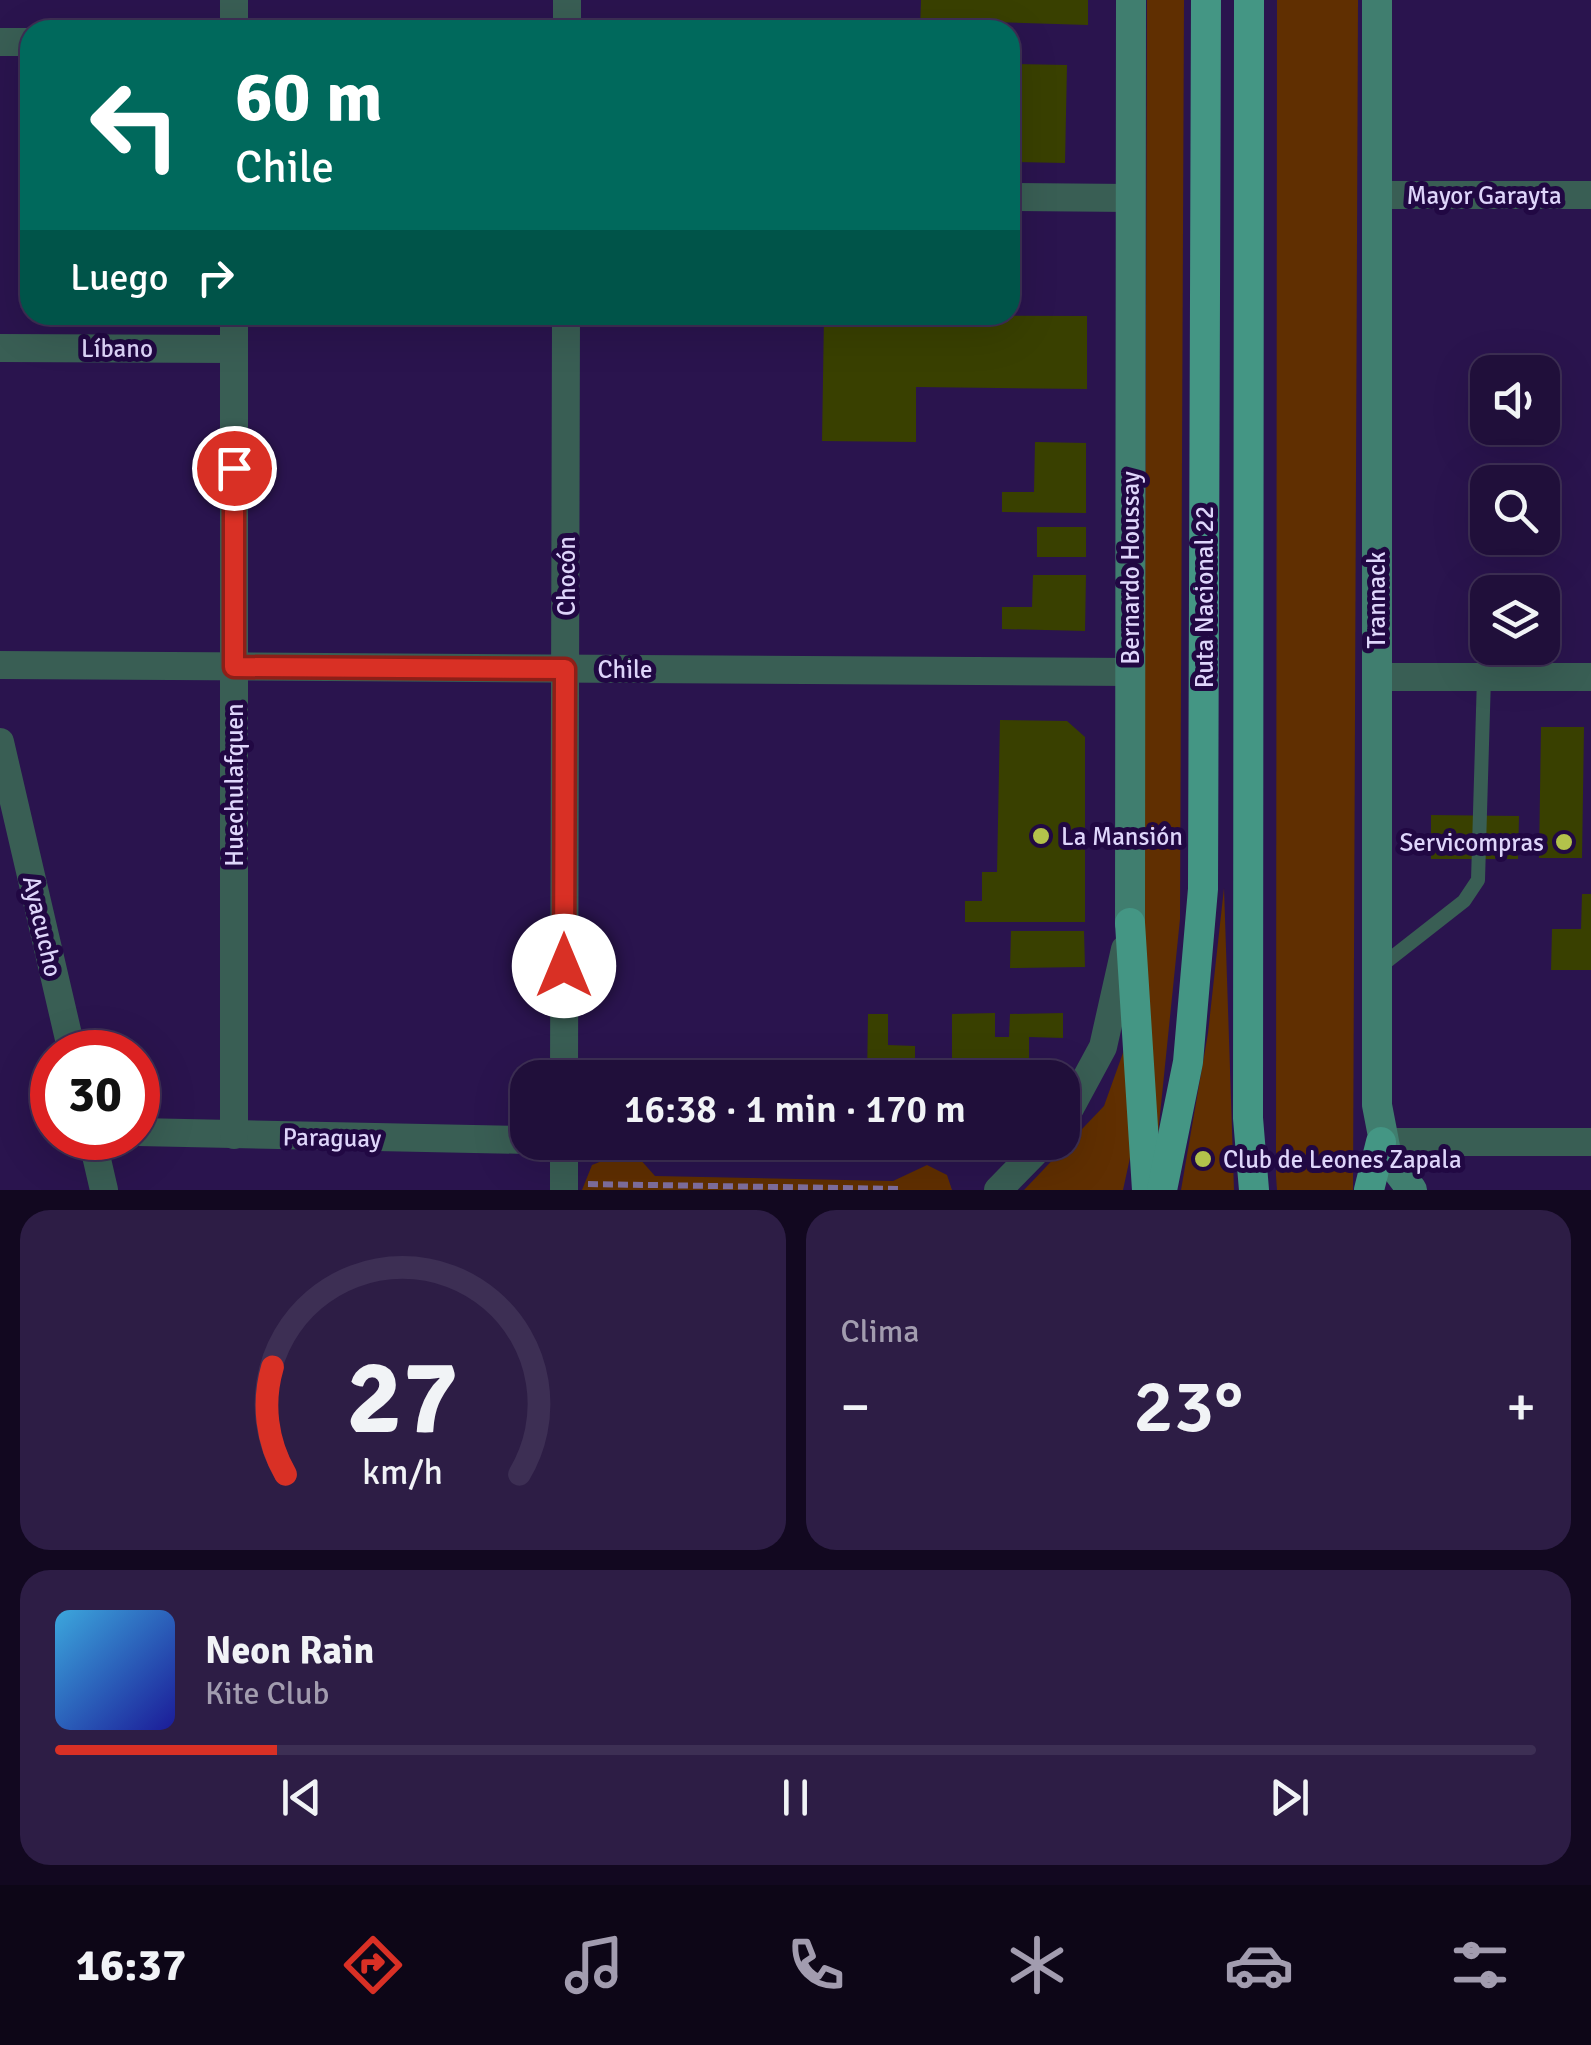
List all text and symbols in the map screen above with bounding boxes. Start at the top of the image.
text: 60 m [235,54,383,140]
icon: left [70,60,200,190]
text: Chile [235,140,334,195]
street label: Mayor Garayta [1406,180,1562,211]
icon: right [188,250,243,305]
text: Luego [70,254,168,301]
street label: Líbano [81,333,153,364]
map controls [1470,355,1560,665]
button: sound [1470,355,1560,445]
pin [192,426,277,511]
icon: arrive [207,441,262,496]
button: search [1470,465,1560,555]
street label: Bernardo Houssay [1115,471,1146,665]
street label: Ruta Nacional 22 [1189,506,1220,688]
street label: Chocón [551,536,582,616]
street label: Trannack [1361,551,1392,648]
button: layers [1470,575,1560,665]
street label: Chile [597,654,653,685]
street label: Huechulafquen [219,703,250,867]
place label: La Mansión [1061,821,1183,852]
marker: La Mansión [1030,825,1052,847]
place label: Servicompras [1399,827,1544,858]
marker: Servicompras [1553,831,1575,853]
street label: Ayacucho [16,873,69,980]
position arrow [512,914,616,1018]
speed limit sign: 30 [30,1030,160,1160]
text: 16:38 · 1 min · 170 m [624,1086,966,1133]
street label: Paraguay [282,1121,382,1154]
place label: Club de Leones Zapala [1223,1144,1462,1175]
marker: Club de Leones Zapala [1192,1148,1214,1170]
text: Clima [841,1312,919,1351]
text: 27 [347,1334,459,1462]
text: 23° [1133,1360,1243,1453]
text: − [841,1373,870,1441]
text: + [1506,1373,1536,1441]
text: km/h [362,1450,443,1494]
text: Neon Rain [205,1627,374,1674]
text: Kite Club [205,1674,329,1713]
icon: previous [274,1770,329,1825]
icon: pause [768,1770,823,1825]
icon: next [1262,1770,1317,1825]
icon: directions [338,1930,408,2000]
icon: music [559,1930,629,2000]
icon: phone [781,1930,851,2000]
icon: climate [1002,1930,1072,2000]
icon: car [1224,1930,1294,2000]
icon: filters [1445,1930,1515,2000]
text: 16:37 [76,1938,186,1993]

